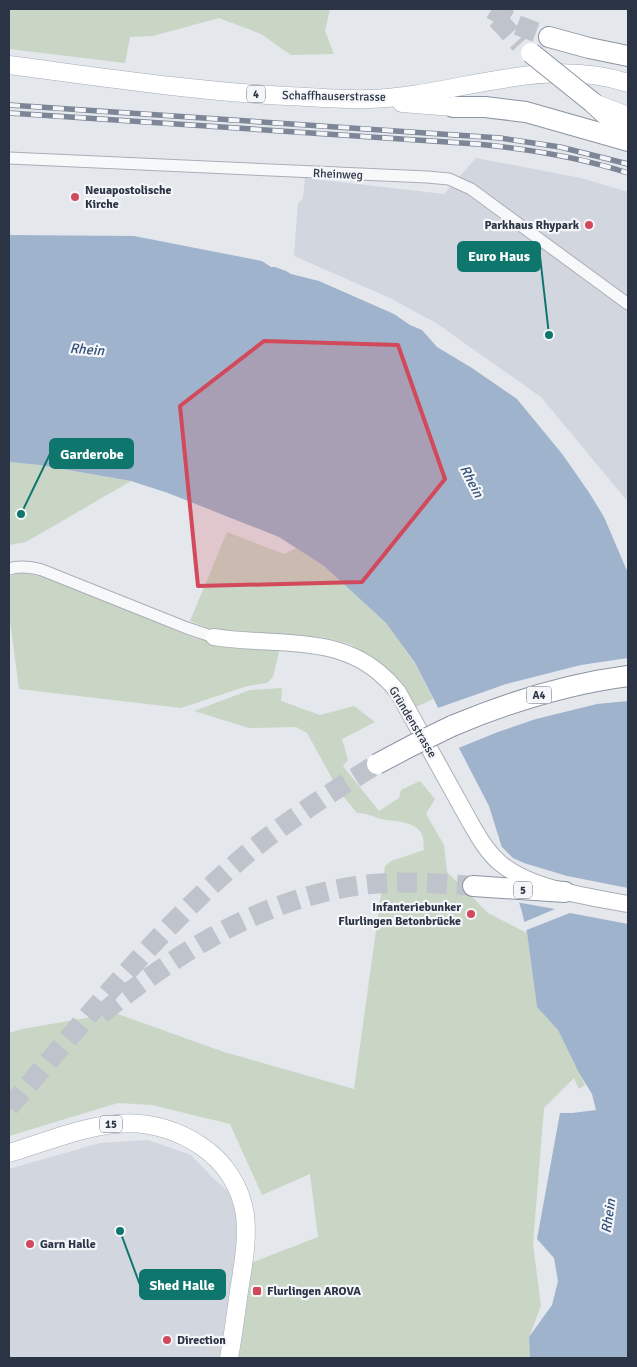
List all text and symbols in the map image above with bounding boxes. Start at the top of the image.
road number: 4 [247,86,265,102]
street label: Schaffhauserstrasse [282,88,386,105]
street label: Rheinweg [313,166,363,183]
place label: Neuapostolische Kirche [85,183,171,212]
marker: Neuapostolische Kirche [69,191,81,203]
place label: Parkhaus Rhypark [484,218,580,233]
marker: Parkhaus Rhypark [583,219,595,231]
callout: Euro Haus [458,242,540,271]
text: Euro Haus [468,248,530,265]
water label: Rhein [69,340,105,359]
callout: Garderobe [50,439,133,468]
text: Garderobe [60,446,124,463]
water label: Rhein [456,462,487,501]
street label: Gründenstrasse [385,684,440,761]
road number: A4 [526,686,552,704]
road number: 5 [514,882,532,898]
place label: Infanteriebunker Flurlingen Betonbrücke [338,900,461,929]
marker: Infanteriebunker Flurlingen Betonbrücke [465,908,477,920]
road number: 15 [100,1116,122,1132]
water label: Rhein [598,1197,619,1234]
place label: Garn Halle [40,1237,96,1252]
marker: Garn Halle [24,1238,36,1250]
callout: Shed Halle [140,1270,225,1299]
text: Shed Halle [149,1277,215,1294]
place label: Flurlingen AROVA [267,1284,361,1299]
marker: Flurlingen AROVA [251,1285,263,1297]
place label: Direction [177,1333,226,1348]
marker: Direction [161,1334,173,1346]

